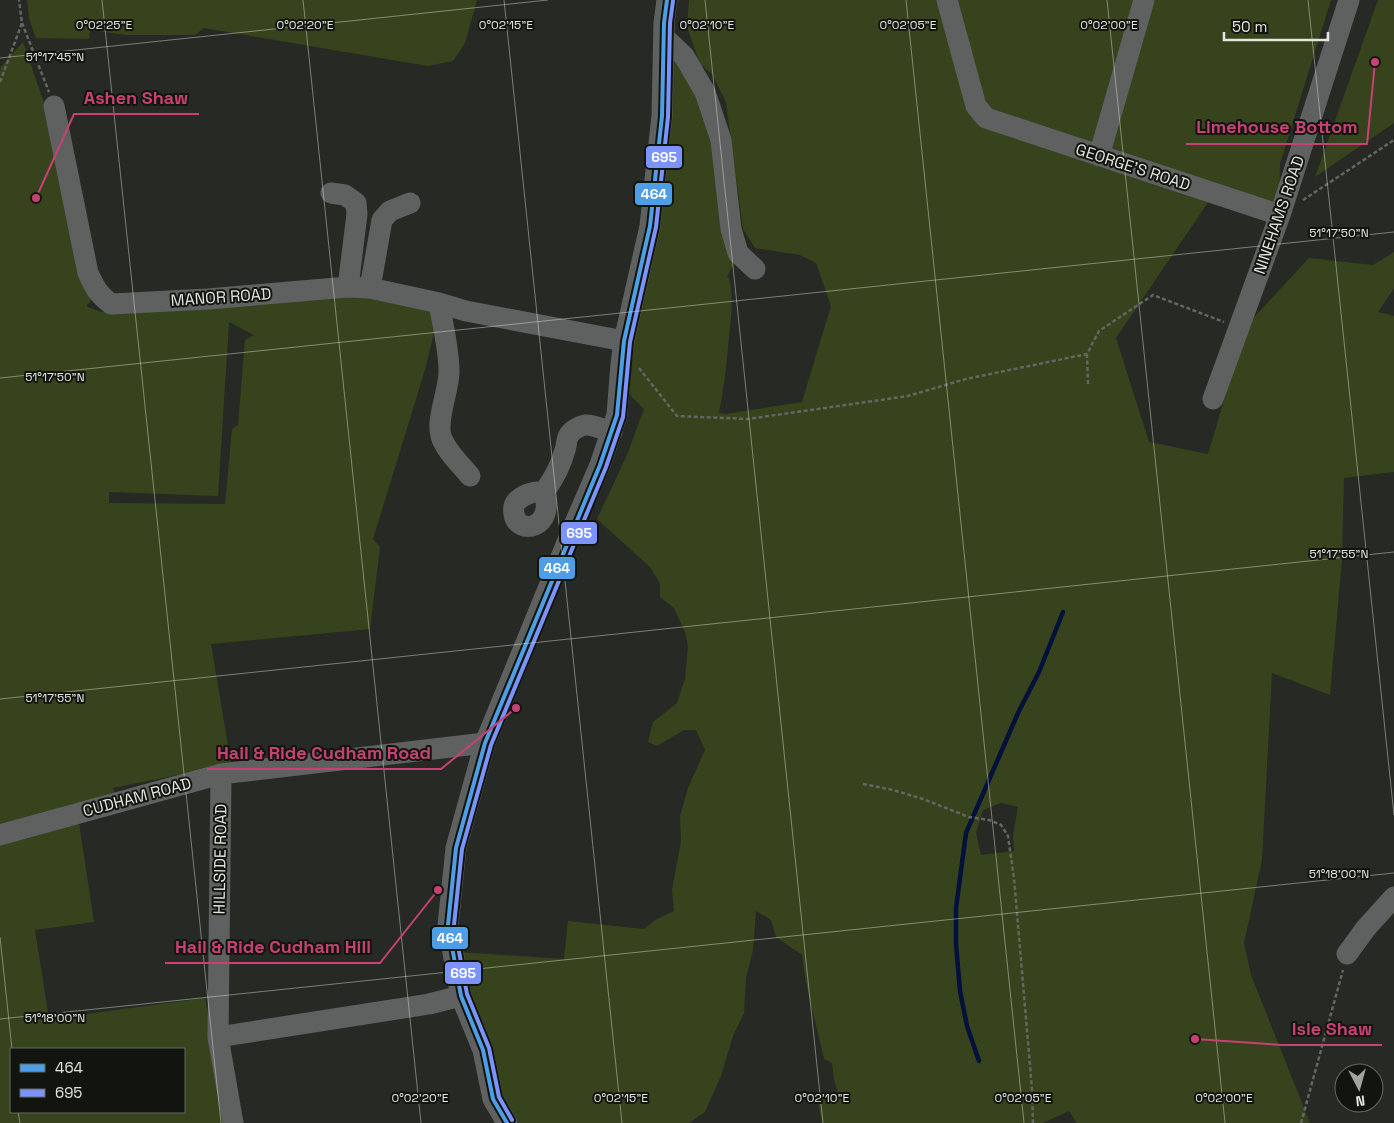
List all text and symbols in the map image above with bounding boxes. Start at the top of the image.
scale bar [1224,10,1328,42]
text: 0°02'25"E [76,17,132,33]
text: 0°02'20"E [277,17,334,33]
text: 0°02'15"E [479,17,533,33]
text: 0°02'10"E [680,17,735,33]
text: 0°02'05"E [880,17,937,33]
text: 0°02'00"E [1080,17,1138,33]
text: 50 m [1232,17,1267,36]
text: 51°17'45"N [26,49,84,65]
callout: Ashen Shaw [74,81,199,114]
text: Ashen Shaw [84,86,188,109]
callout: Limehouse Bottom [1186,111,1367,144]
text: Limehouse Bottom [1196,115,1358,138]
street label: GEORGE'S ROAD [1073,139,1193,195]
line badge: 695 [645,145,683,169]
text: 695 [651,148,677,166]
street label: NINEHAMS ROAD [1249,153,1309,277]
line badge: 464 [634,182,673,206]
text: 464 [641,185,667,203]
text: 51°17'50"N [1309,225,1369,241]
street label: MANOR ROAD [170,283,272,311]
text: 51°17'50"N [25,369,85,385]
line badge: 695 [560,521,598,545]
text: 695 [566,524,592,542]
text: 51°17'55"N [1310,546,1368,562]
line badge: 464 [538,556,576,580]
text: 464 [544,559,570,577]
text: 51°17'55"N [26,690,84,706]
callout: Hail & Ride Cudham Road [207,736,441,769]
text: Hail & Ride Cudham Road [217,741,431,764]
street label: CUDHAM ROAD [80,772,194,822]
street label: HILLSIDE ROAD [209,803,231,915]
text: 51°18'00"N [1309,866,1369,882]
line badge: 464 [431,926,469,950]
text: 464 [437,929,463,947]
callout: Hail & Ride Cudham Hill [165,930,380,963]
text: Hail & Ride Cudham Hill [175,935,371,958]
line badge: 695 [444,961,482,985]
text: 695 [450,964,476,982]
text: 51°18'00"N [25,1010,85,1026]
callout: Isle Shaw [1282,1012,1382,1045]
text: Isle Shaw [1292,1017,1372,1040]
legend [10,1048,185,1113]
text: 464 [55,1058,83,1077]
north arrow [1334,1063,1384,1113]
text: 695 [55,1083,82,1102]
text: 0°02'20"E [392,1090,449,1106]
text: 0°02'15"E [594,1090,648,1106]
text: 0°02'10"E [795,1090,850,1106]
text: 0°02'05"E [995,1090,1052,1106]
text: 0°02'00"E [1195,1090,1253,1106]
text: N [1355,1091,1366,1110]

